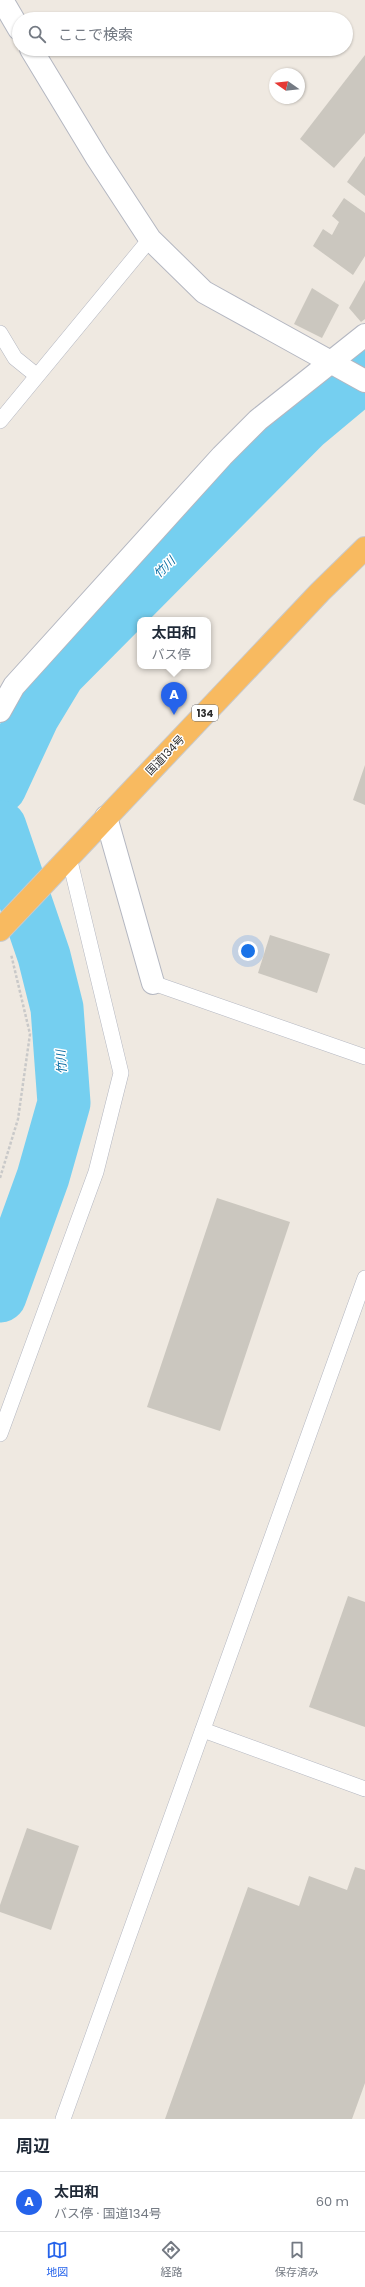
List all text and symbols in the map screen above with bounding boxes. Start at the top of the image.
search box [12,12,353,56]
icon: search [26,23,48,45]
text: ここで検索 [58,24,133,45]
north arrow [269,68,305,104]
water label: 竹川 [149,551,180,582]
popup [137,617,211,669]
text: 太田和 [151,622,197,643]
text: バス停 [151,645,191,664]
pin: A [161,682,187,715]
road number: 134 [192,705,218,721]
street label: 国道134号 [142,731,188,779]
your location [238,941,258,961]
water label: 竹川 [52,1047,70,1075]
text: 周辺 [16,2134,50,2158]
text: 太田和 [54,2181,99,2202]
text: A [24,2192,34,2211]
text: 60 m [316,2192,349,2211]
text: バス停 · 国道134号 [54,2204,162,2223]
tab: 地図 [46,2239,68,2281]
tab: 経路 [160,2239,182,2281]
tab: 保存済み [275,2239,319,2281]

